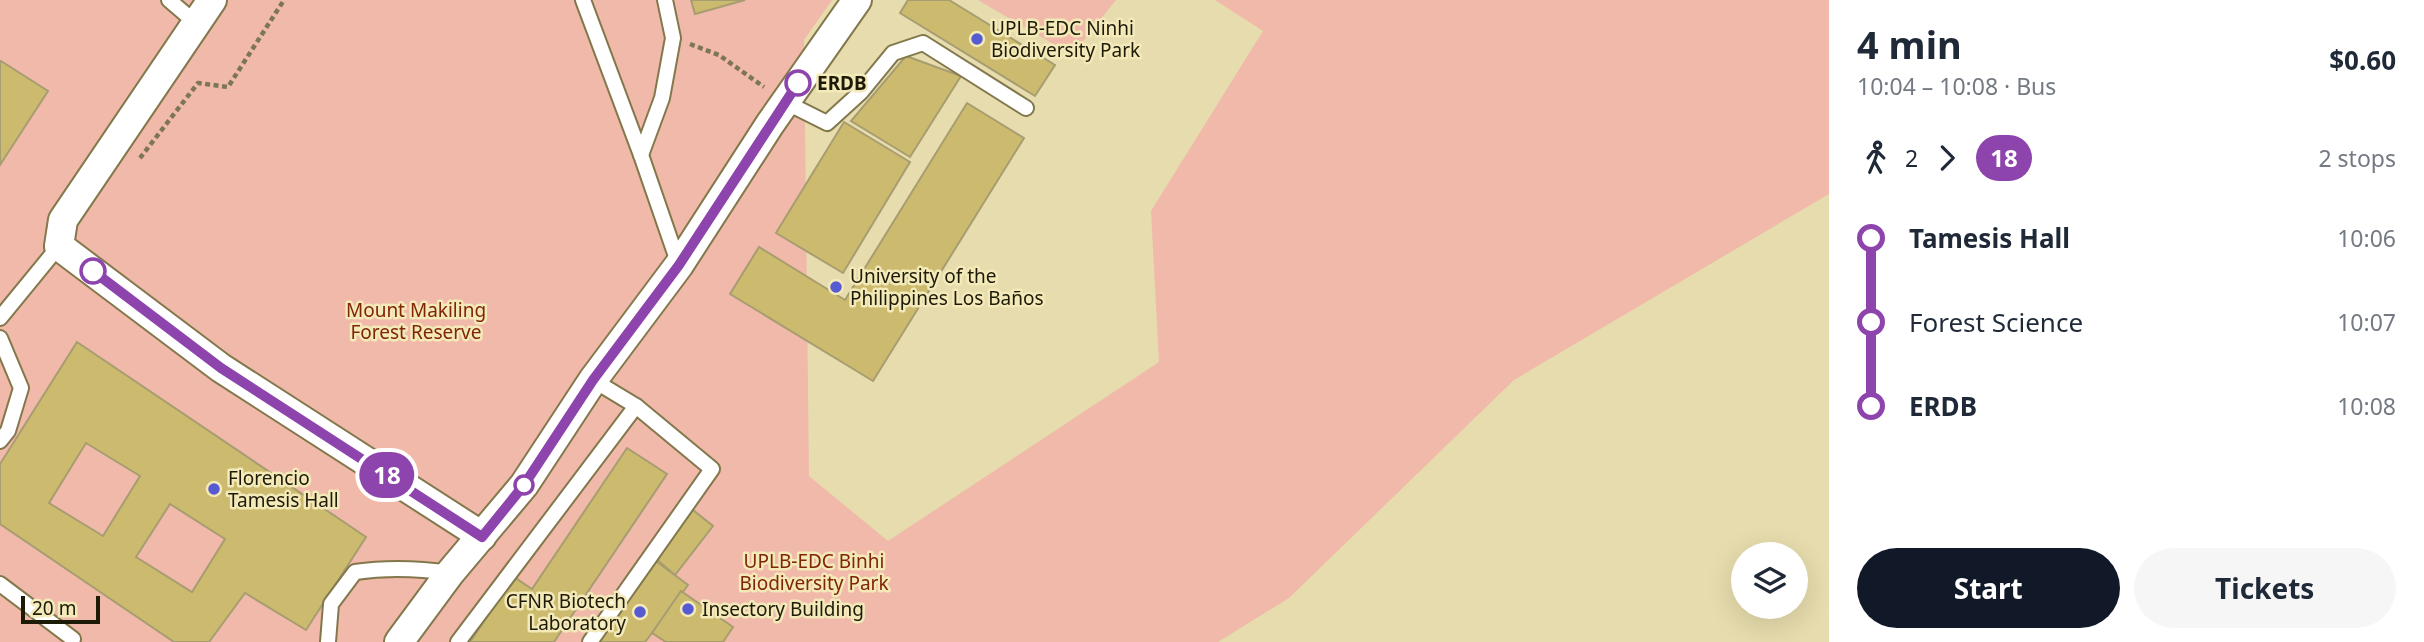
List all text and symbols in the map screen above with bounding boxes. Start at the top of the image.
place label: UPLB-EDC Ninhi Biodiversity Park [991,15,1140,63]
text: 4 min [1857,18,1962,70]
marker: UPLB-EDC Ninhi Biodiversity Park [969,31,985,47]
text: $0.60 [2329,42,2396,78]
marker: ERDB [785,70,811,96]
place label: ERDB [817,70,867,96]
text: 10:04 – 10:08 · Bus [1857,70,2056,102]
icon: walk [1857,139,1895,177]
icon: forward [1928,139,1966,177]
text: 18 [1990,141,2018,174]
text: 2 [1905,142,1918,174]
text: 2 stops [2318,142,2396,174]
text: Tamesis Hall [1909,220,2070,256]
text: 10:06 [2337,222,2396,254]
unlabelled marker [80,258,106,284]
place label: University of the Philippines Los Baños [850,263,1044,311]
marker: University of the Philippines Los Baños [828,279,844,295]
park label: Mount Makiling Forest Reserve [346,297,486,345]
text: Forest Science [1909,304,2083,340]
text: 10:07 [2337,306,2396,338]
text: ERDB [1909,388,1977,424]
text: 10:08 [2337,390,2396,422]
line badge: 18 [356,452,418,498]
text: 18 [373,458,401,491]
place label: Florencio Tamesis Hall [228,465,339,513]
unlabelled marker [514,475,534,495]
marker: Florencio Tamesis Hall [206,481,222,497]
map controls [1731,542,1808,619]
button: layers [1731,542,1808,619]
park label: UPLB-EDC Binhi Biodiversity Park [739,548,889,596]
button: Start [1857,548,2120,628]
button: Tickets [2134,548,2396,628]
place label: CFNR Biotech Laboratory [506,588,626,636]
scale bar [21,593,100,625]
text: 20 m [32,595,76,621]
place label: Insectory Building [702,596,864,622]
marker: Insectory Building [680,601,696,617]
marker: CFNR Biotech Laboratory [632,604,648,620]

